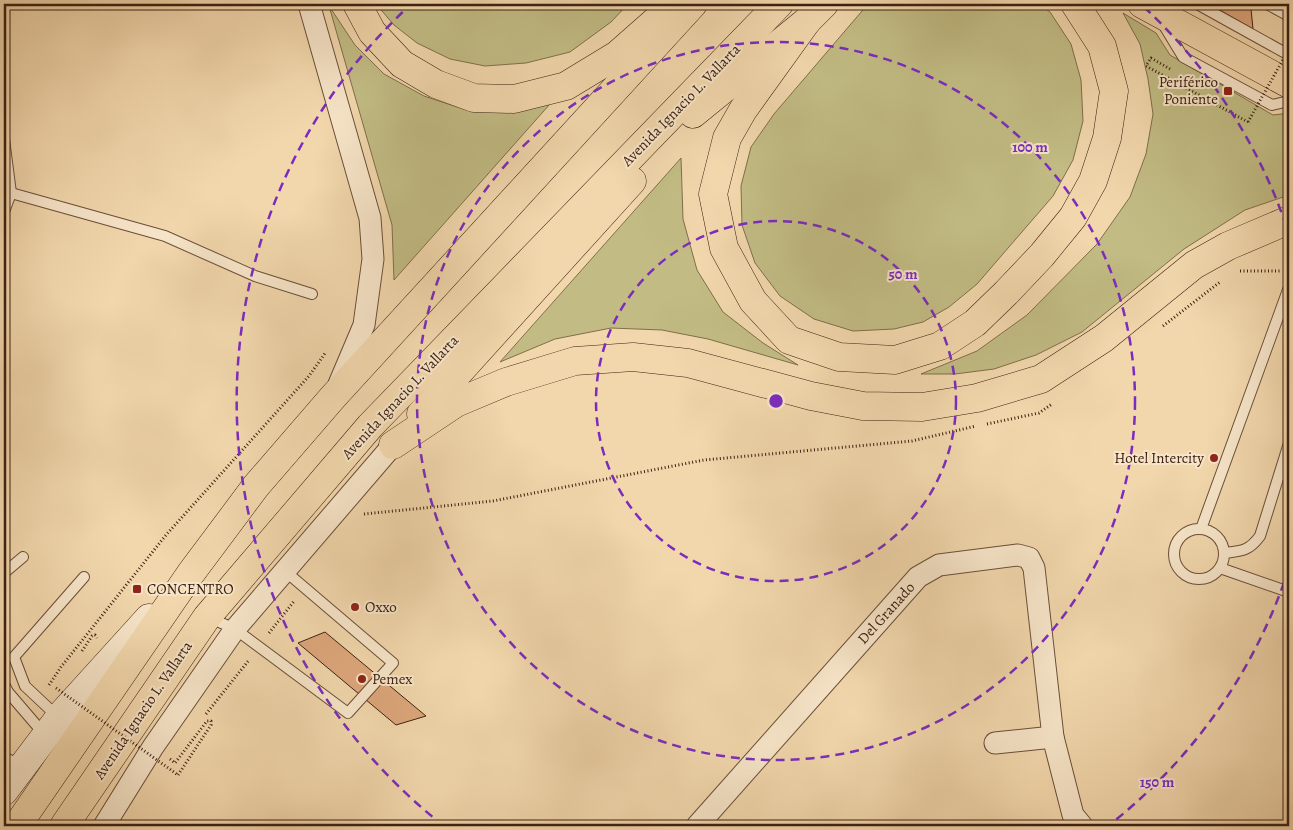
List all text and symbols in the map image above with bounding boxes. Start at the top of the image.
street label: Avenida Ignacio L. Vallarta [617,40,745,171]
place label: Periférico Poniente [1159,72,1218,109]
marker: Periférico Poniente [1222,85,1234,97]
text: 100 m [1012,137,1048,157]
text: 50 m [888,264,918,284]
street label: Avenida Ignacio L. Vallarta [337,331,463,464]
centre of rings [767,392,785,410]
place label: Hotel Intercity [1114,448,1204,468]
marker: Hotel Intercity [1208,452,1220,464]
street label: Del Granado [853,578,919,648]
place label: CONCENTRO [147,579,234,599]
marker: CONCENTRO [131,583,143,595]
place label: Oxxo [365,597,397,617]
marker: Oxxo [349,601,361,613]
street label: Avenida Ignacio L. Vallarta [89,637,197,784]
place label: Pemex [372,669,412,689]
marker: Pemex [356,673,368,685]
text: 150 m [1140,772,1175,792]

